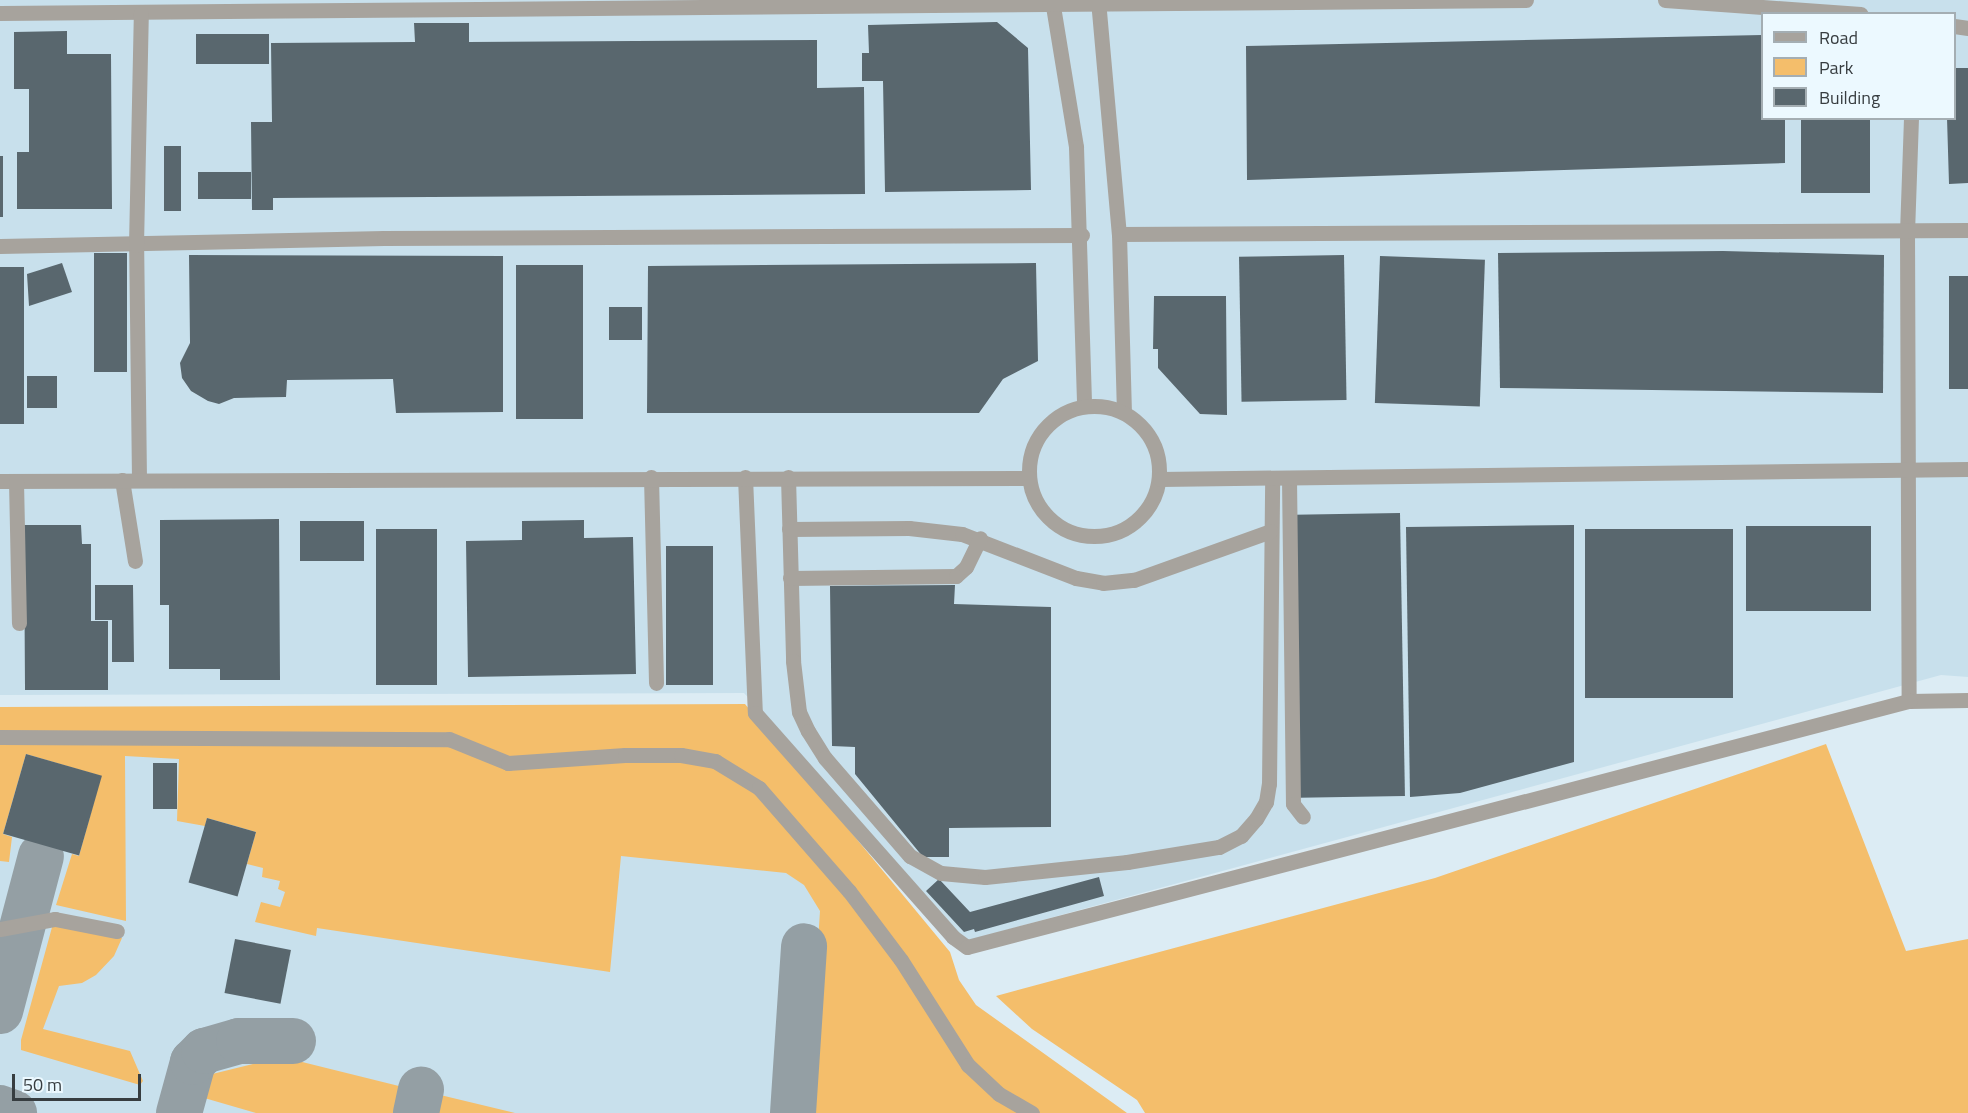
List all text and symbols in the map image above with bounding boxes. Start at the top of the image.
legend [1761,12,1956,120]
text: Road [1819,24,1858,51]
text: Park [1819,54,1853,81]
text: Building [1819,84,1880,111]
scale bar [15,1062,144,1100]
text: 50 m [23,1071,62,1098]

